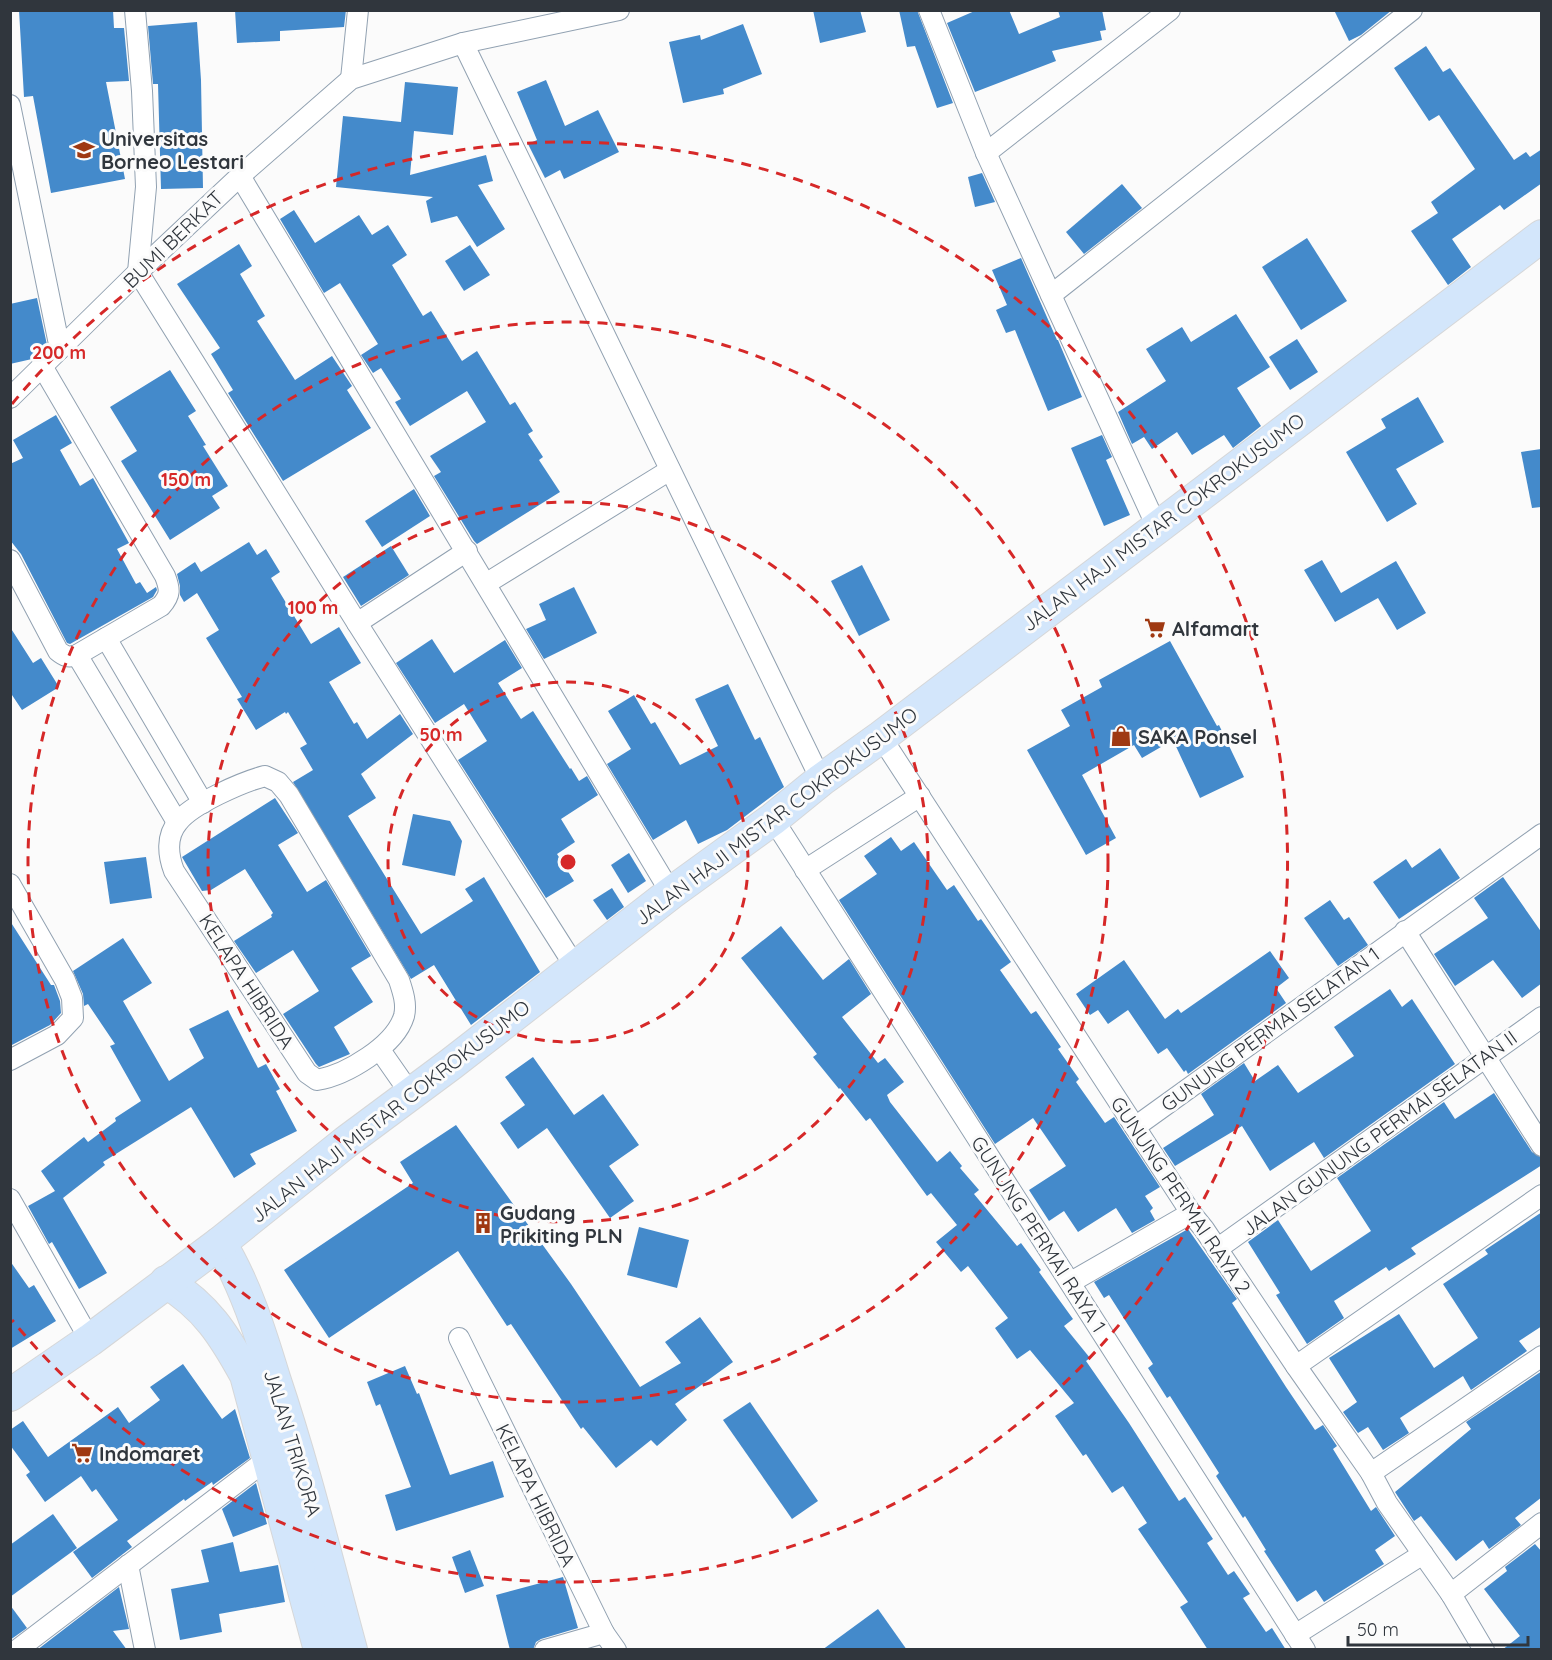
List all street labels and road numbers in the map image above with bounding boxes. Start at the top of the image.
street label: BUMI BERKAT [118,185,228,293]
street label: JALAN HAJI MISTAR COKROKUSUMO [1017,407,1309,637]
street label: JALAN HAJI MISTAR COKROKUSUMO [630,701,922,931]
street label: KELAPA HIBRIDA [194,909,300,1053]
street label: GUNUNG PERMAI SELATAN 1 [1156,941,1384,1117]
street label: JALAN HAJI MISTAR COKROKUSUMO [245,994,535,1228]
street label: JALAN GUNUNG PERMAI SELATAN II [1236,1025,1522,1241]
street label: GUNUNG PERMAI RAYA 2 [1106,1092,1256,1298]
street label: GUNUNG PERMAI RAYA 1 [966,1131,1112,1337]
street label: JALAN TRIKORA [259,1366,327,1520]
street label: KELAPA HIBRIDA [491,1419,581,1571]

